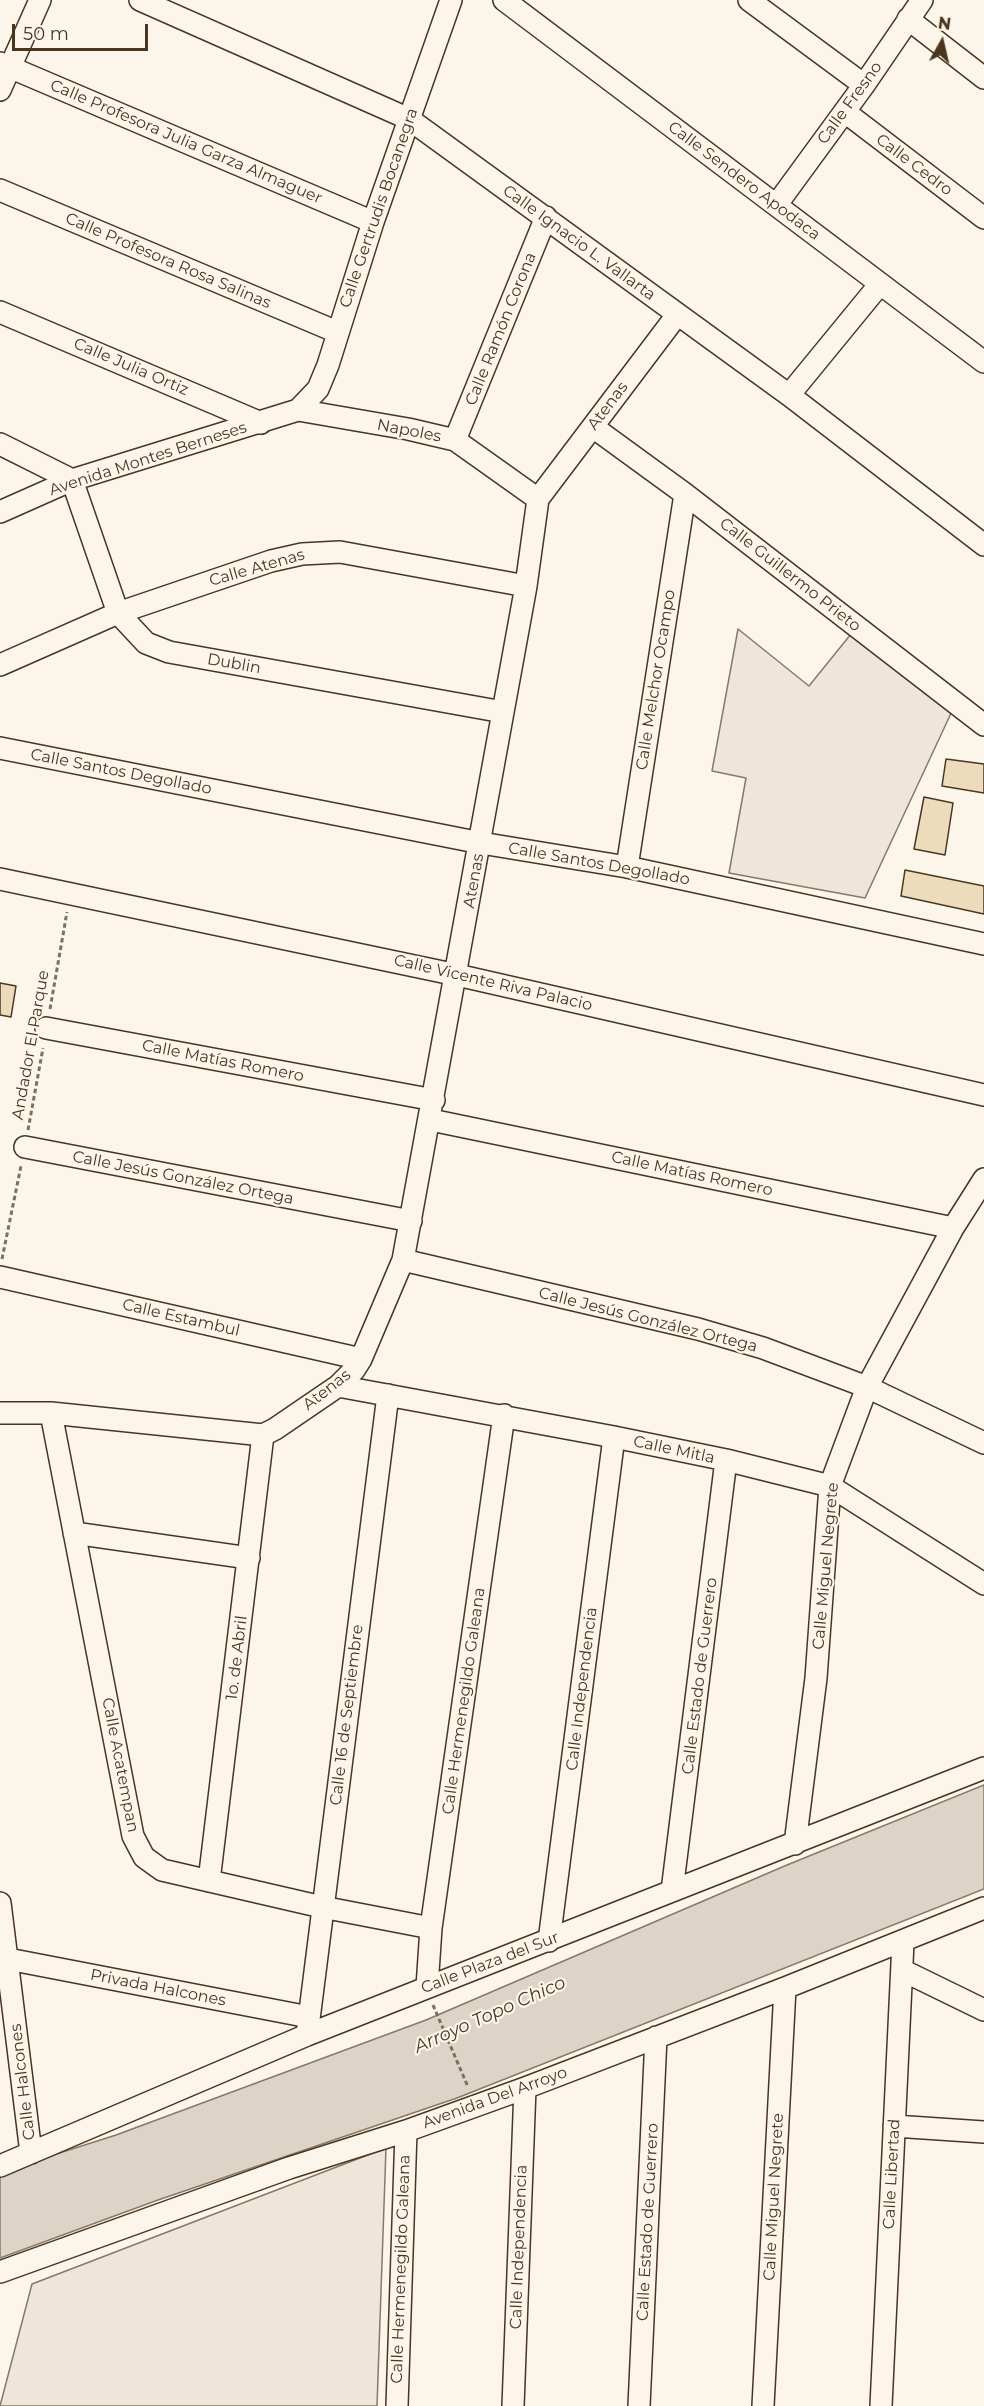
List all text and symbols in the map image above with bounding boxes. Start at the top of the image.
scale bar [15,12,152,50]
north arrow [912,12,972,72]
text: N [937,13,952,34]
text: 50 m [23,23,69,45]
street label: Calle Fresno [814,58,886,148]
street label: Calle Profesora Julia Garza Almaguer [47,76,325,208]
street label: Calle Gertrudis Bocanegra [336,106,422,310]
street label: Calle Sendero Apodaca [664,118,824,244]
street label: Calle Cedro [872,130,956,200]
street label: Calle Ignacio L. Vallarta [499,181,659,305]
street label: Calle Profesora Rosa Salinas [62,209,274,313]
street label: Calle Ramón Corona [461,250,541,408]
street label: Calle Julia Ortiz [71,334,191,400]
street label: Atenas [584,378,632,434]
street label: Napoles [375,415,443,447]
street label: Avenida Montes Berneses [47,418,249,500]
street label: Calle Guillermo Prieto [716,514,864,636]
street label: Calle Atenas [207,545,307,591]
street label: Calle Melchor Ocampo [632,588,680,772]
street label: Dublin [206,650,262,678]
street label: Calle Santos Degollado [29,745,213,799]
street label: Calle Santos Degollado [507,839,691,889]
street label: Atenas [460,852,488,910]
street label: Calle Vicente Riva Palacio [392,951,594,1015]
street label: Andador El Parque [8,969,54,1121]
street label: Calle Matías Romero [140,1036,306,1086]
street label: Calle Jesús González Ortega [71,1147,295,1209]
street label: Calle Matías Romero [610,1148,774,1200]
street label: Calle Jesús González Ortega [537,1283,759,1357]
street label: Calle Estambul [120,1295,242,1341]
street label: Atenas [299,1365,355,1415]
street label: Calle Mitla [632,1432,716,1468]
street label: Calle Miguel Negrete [809,1482,843,1650]
street label: Calle Estado de Guerrero [678,1577,722,1775]
street label: Calle Hermenegildo Galeana [439,1586,489,1816]
street label: Calle Independencia [562,1606,602,1772]
street label: 1o. de Abril [222,1615,252,1701]
street label: Calle 16 de Septiembre [326,1623,368,1807]
street label: Calle Acatempan [98,1696,142,1834]
street label: Calle Plaza del Sur [418,1928,562,1998]
street label: Privada Halcones [88,1965,228,2011]
water label: Arroyo Topo Chico [411,1972,569,2058]
street label: Calle Halcones [6,2023,40,2141]
street label: Avenida Del Arroyo [420,2063,570,2133]
street label: Calle Miguel Negrete [760,2113,788,2281]
street label: Calle Libertad [880,2118,904,2230]
street label: Calle Estado de Guerrero [633,2123,663,2321]
street label: Calle Hermenegildo Galeana [387,2154,415,2384]
street label: Calle Independencia [507,2164,531,2330]

